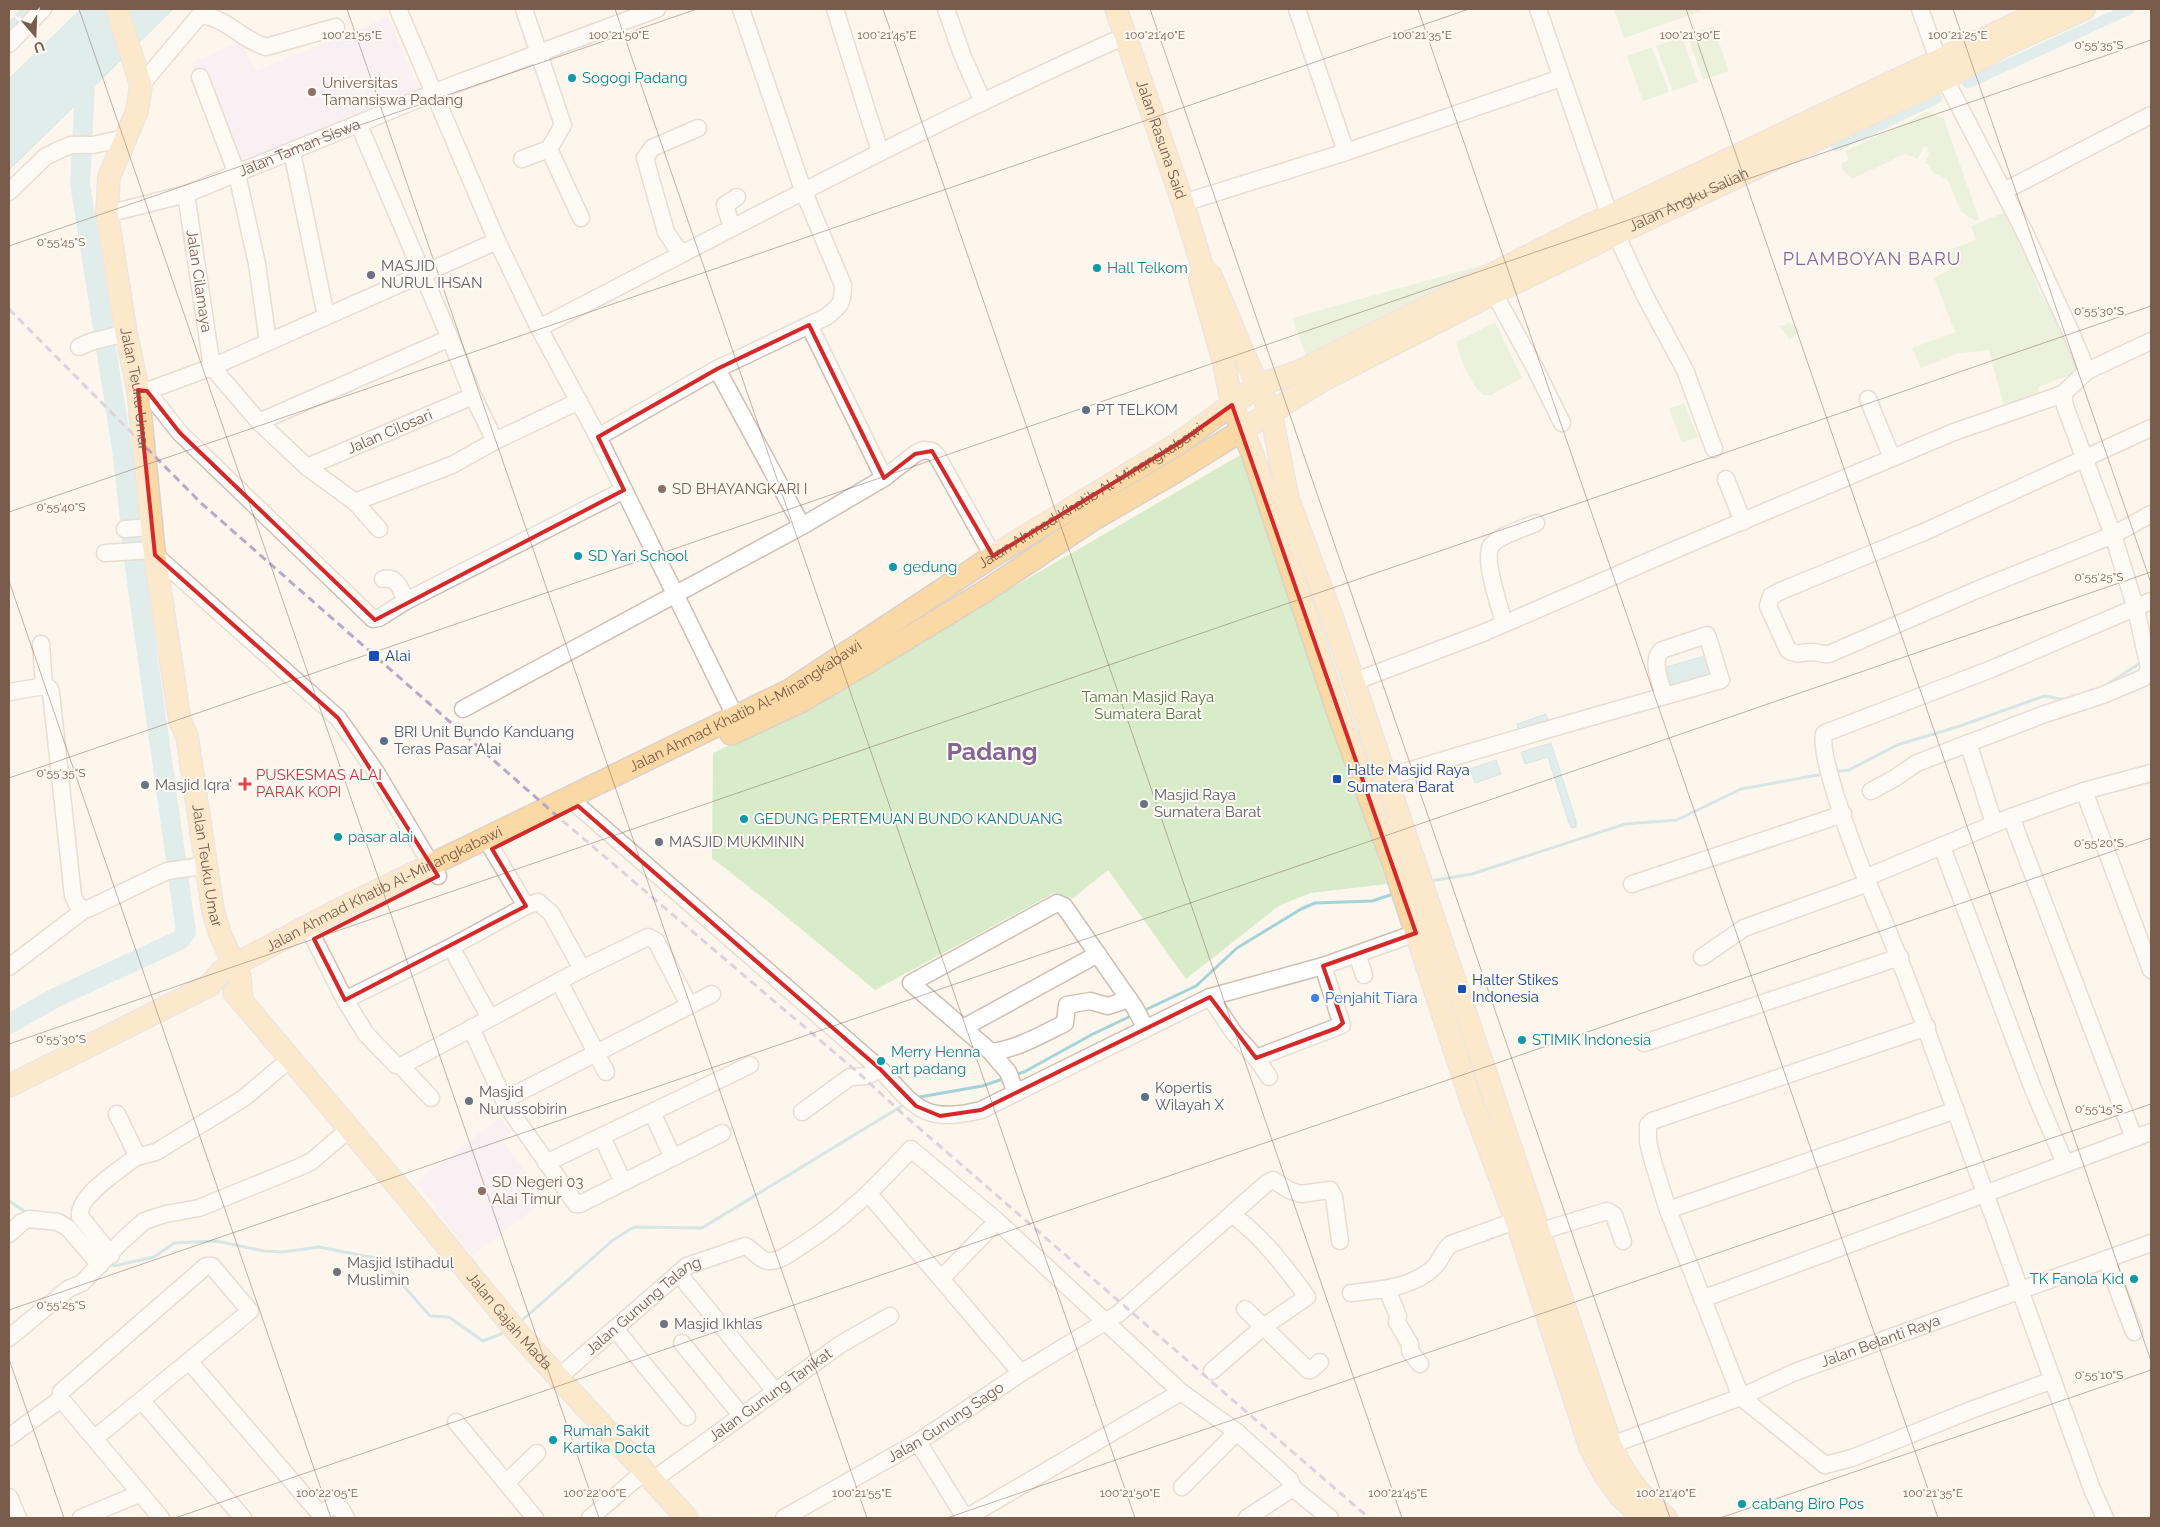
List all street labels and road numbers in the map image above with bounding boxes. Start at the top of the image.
street label: Jalan Rasuna Said [1132,77,1190,201]
street label: Jalan Taman Siswa [236,115,363,181]
street label: Jalan Angku Saliah [1626,164,1751,236]
street label: Jalan Cilamaya [182,228,216,334]
street label: Jalan Teuku Umar [116,326,153,452]
street label: Jalan Cilosari [344,405,435,458]
street label: Jalan Ahmad Khatib Al-Minangkabawi [975,419,1207,572]
street label: Jalan Ahmad Khatib Al-Minangkabawi [626,636,865,776]
street label: Jalan Teuku Umar [188,803,227,930]
street label: Jalan Ahmad Khatib Al-Minangkabawi [263,822,505,956]
street label: Jalan Gunung Talang [582,1253,703,1359]
street label: Jalan Gajah Mada [463,1269,556,1373]
street label: Jalan Belanti Raya [1818,1311,1943,1371]
street label: Jalan Gunung Tanikat [705,1344,836,1446]
street label: Jalan Gunung Sago [884,1378,1007,1466]

